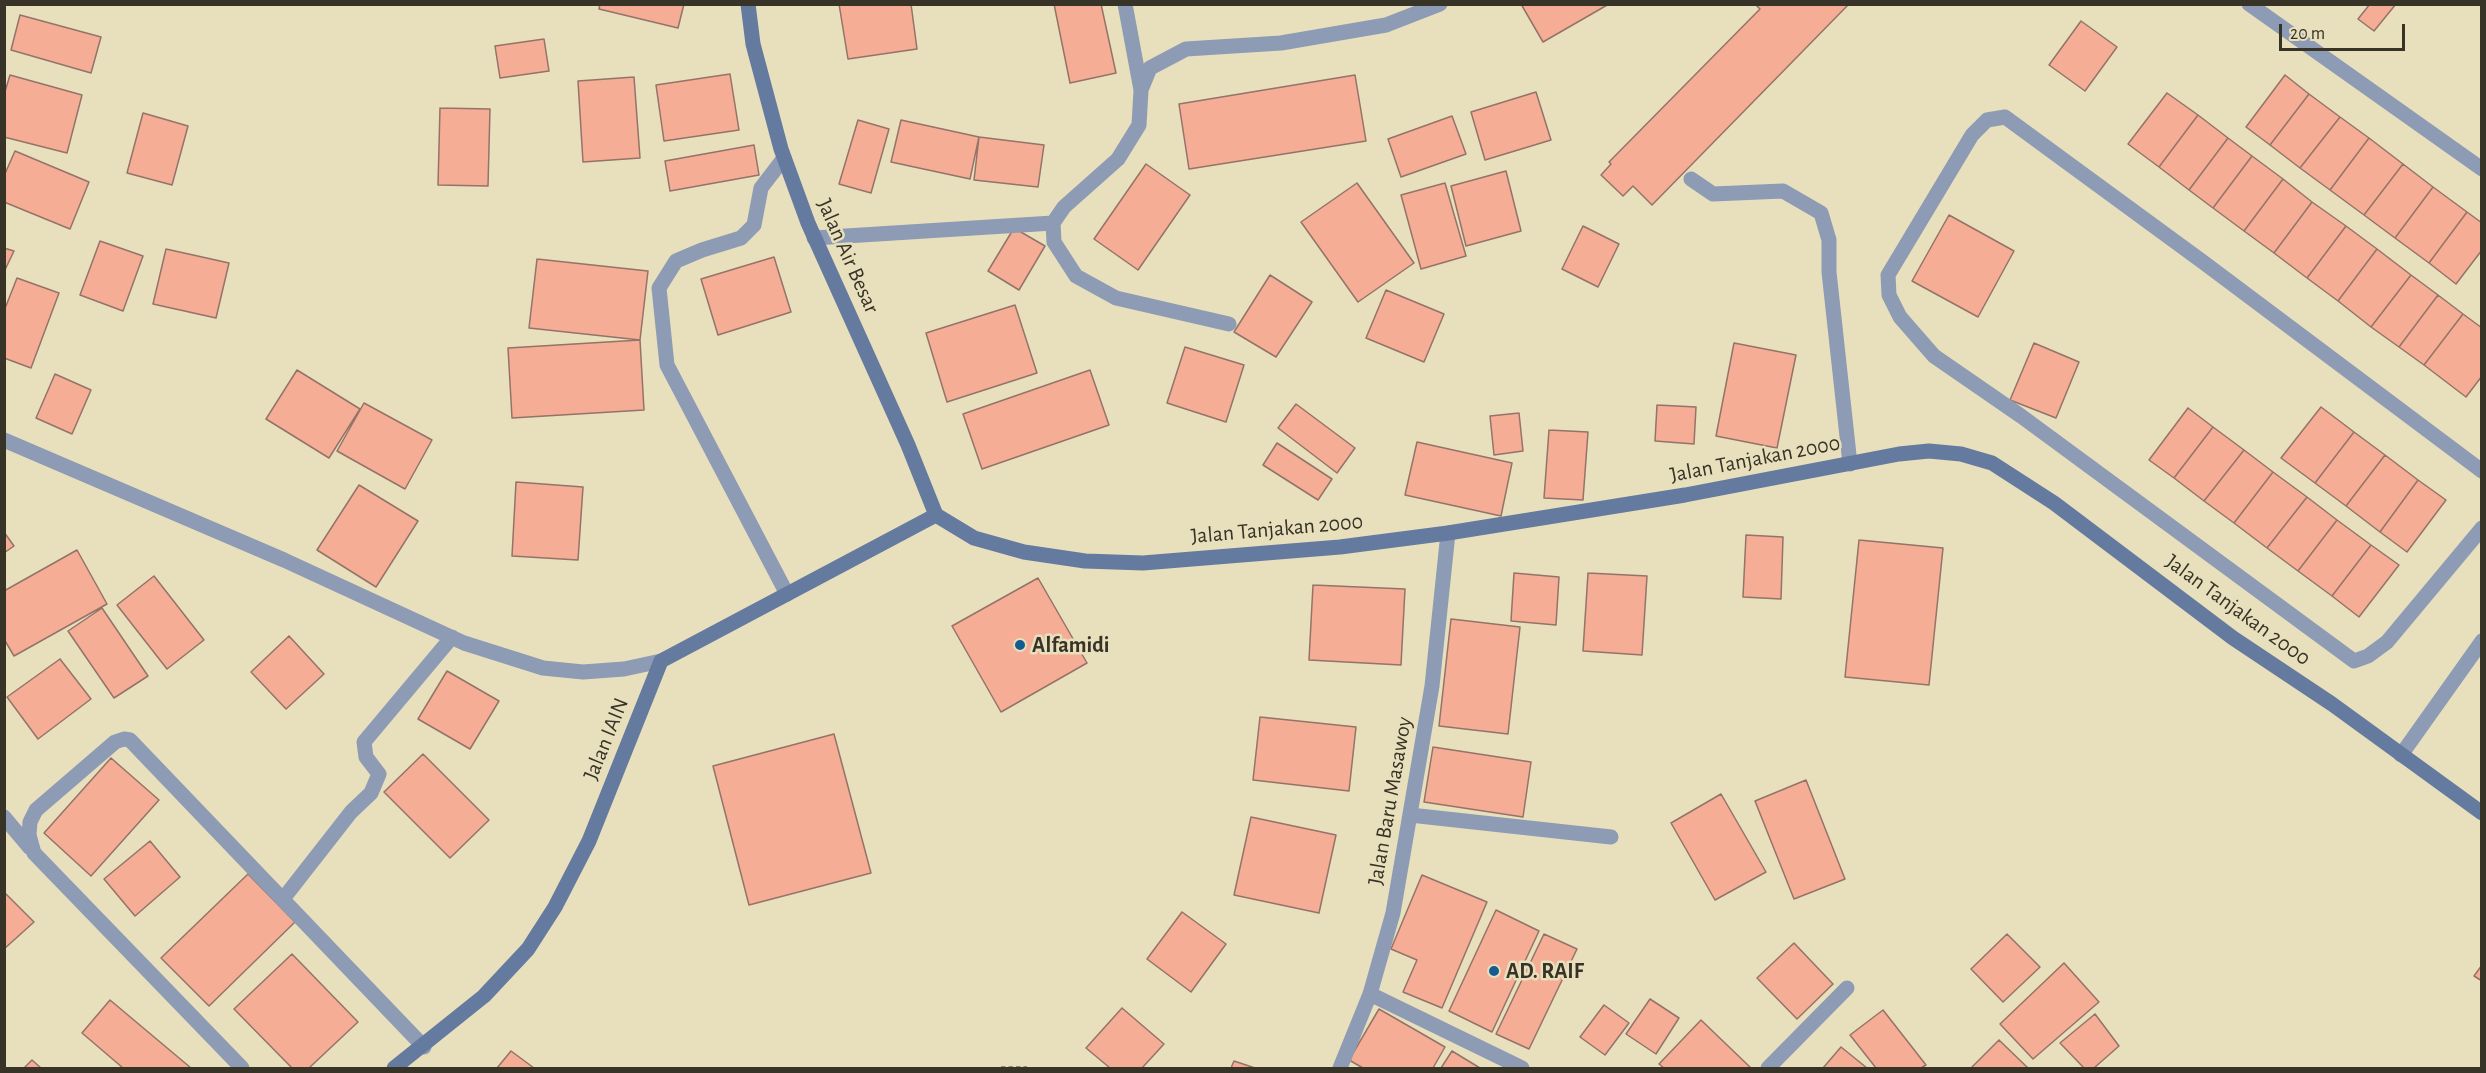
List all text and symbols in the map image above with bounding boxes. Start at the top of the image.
scale bar [2282,12,2408,50]
text: 20 m [2290,25,2325,43]
street label: Jalan Air Besar [811,195,885,317]
street label: Jalan Tanjakan 2000 [1668,430,1842,488]
street label: Jalan Tanjakan 2000 [1190,508,1364,550]
street label: Jalan Tanjakan 2000 [2160,549,2316,671]
place label: Alfamidi [1032,632,1110,658]
marker: Alfamidi [1013,638,1027,652]
street label: Jalan IAIN [578,694,634,784]
street label: Jalan Baru Masawoy [1362,715,1418,887]
place label: AD. RAIF [1506,958,1584,984]
marker: AD. RAIF [1487,964,1501,978]

